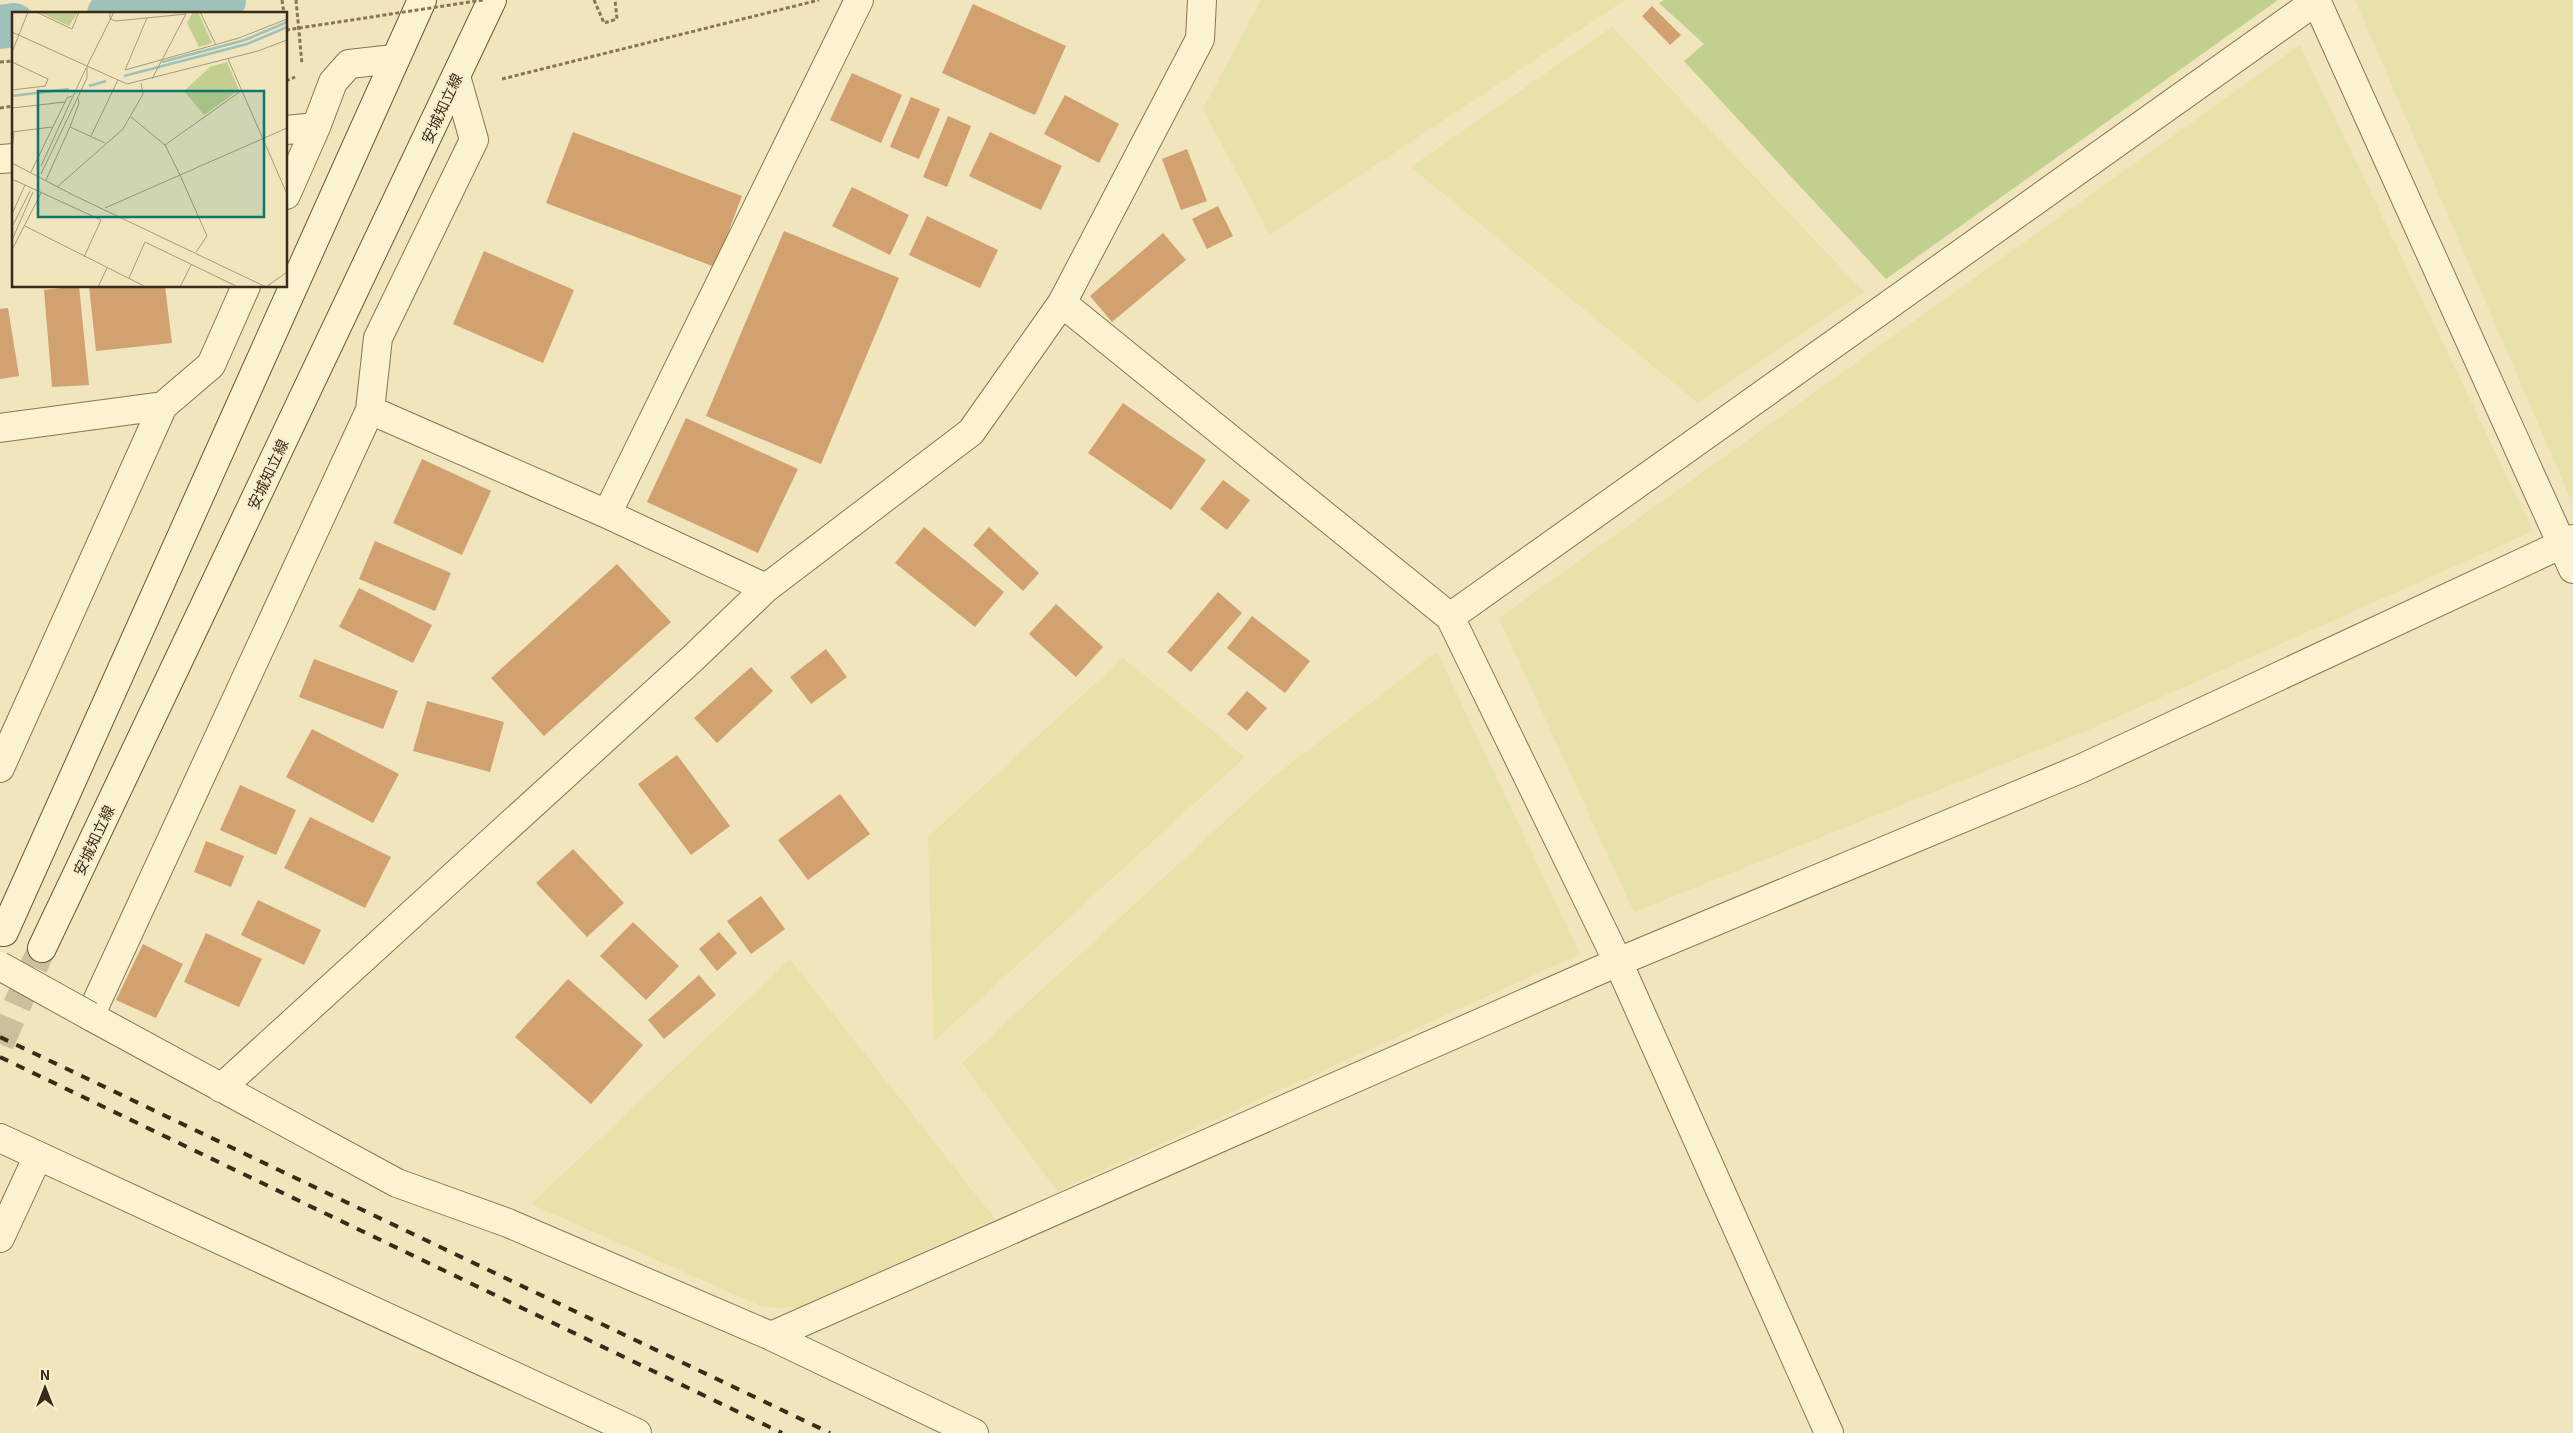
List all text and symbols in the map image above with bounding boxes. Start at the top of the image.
inset map [12,12,288,288]
street label: 安城知立線 [416,70,466,146]
street label: 安城知立線 [242,436,292,512]
street label: 安城知立線 [68,802,118,878]
north arrow [20,1363,70,1413]
text: N [40,1364,50,1384]

